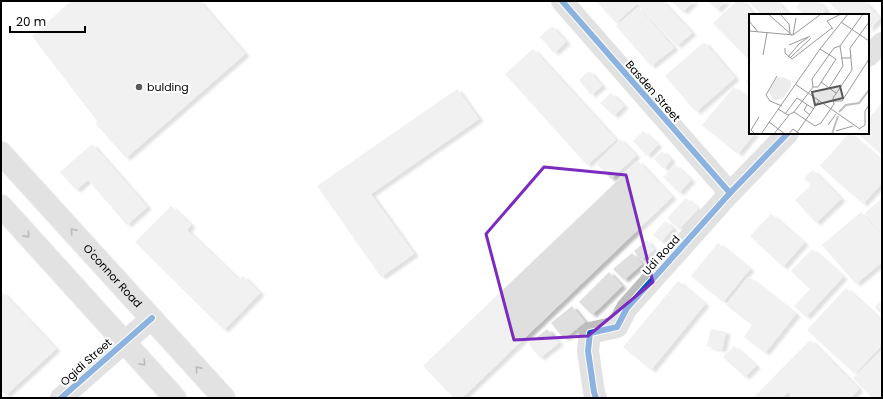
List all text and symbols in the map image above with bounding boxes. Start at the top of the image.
scale bar [10,8,85,34]
text: 20 m [16,13,46,30]
inset map [749,14,869,134]
street label: Basden Street [622,57,684,125]
place label: bulding [147,79,189,95]
marker: bulding [134,82,144,92]
one-way arrow [71,229,78,236]
one-way arrow [23,230,30,238]
street label: Udi Road [639,231,683,279]
street label: O'connor Road [80,240,146,311]
street label: Ogidi Street [57,335,115,389]
one-way arrow [138,358,145,365]
one-way arrow [195,366,203,374]

